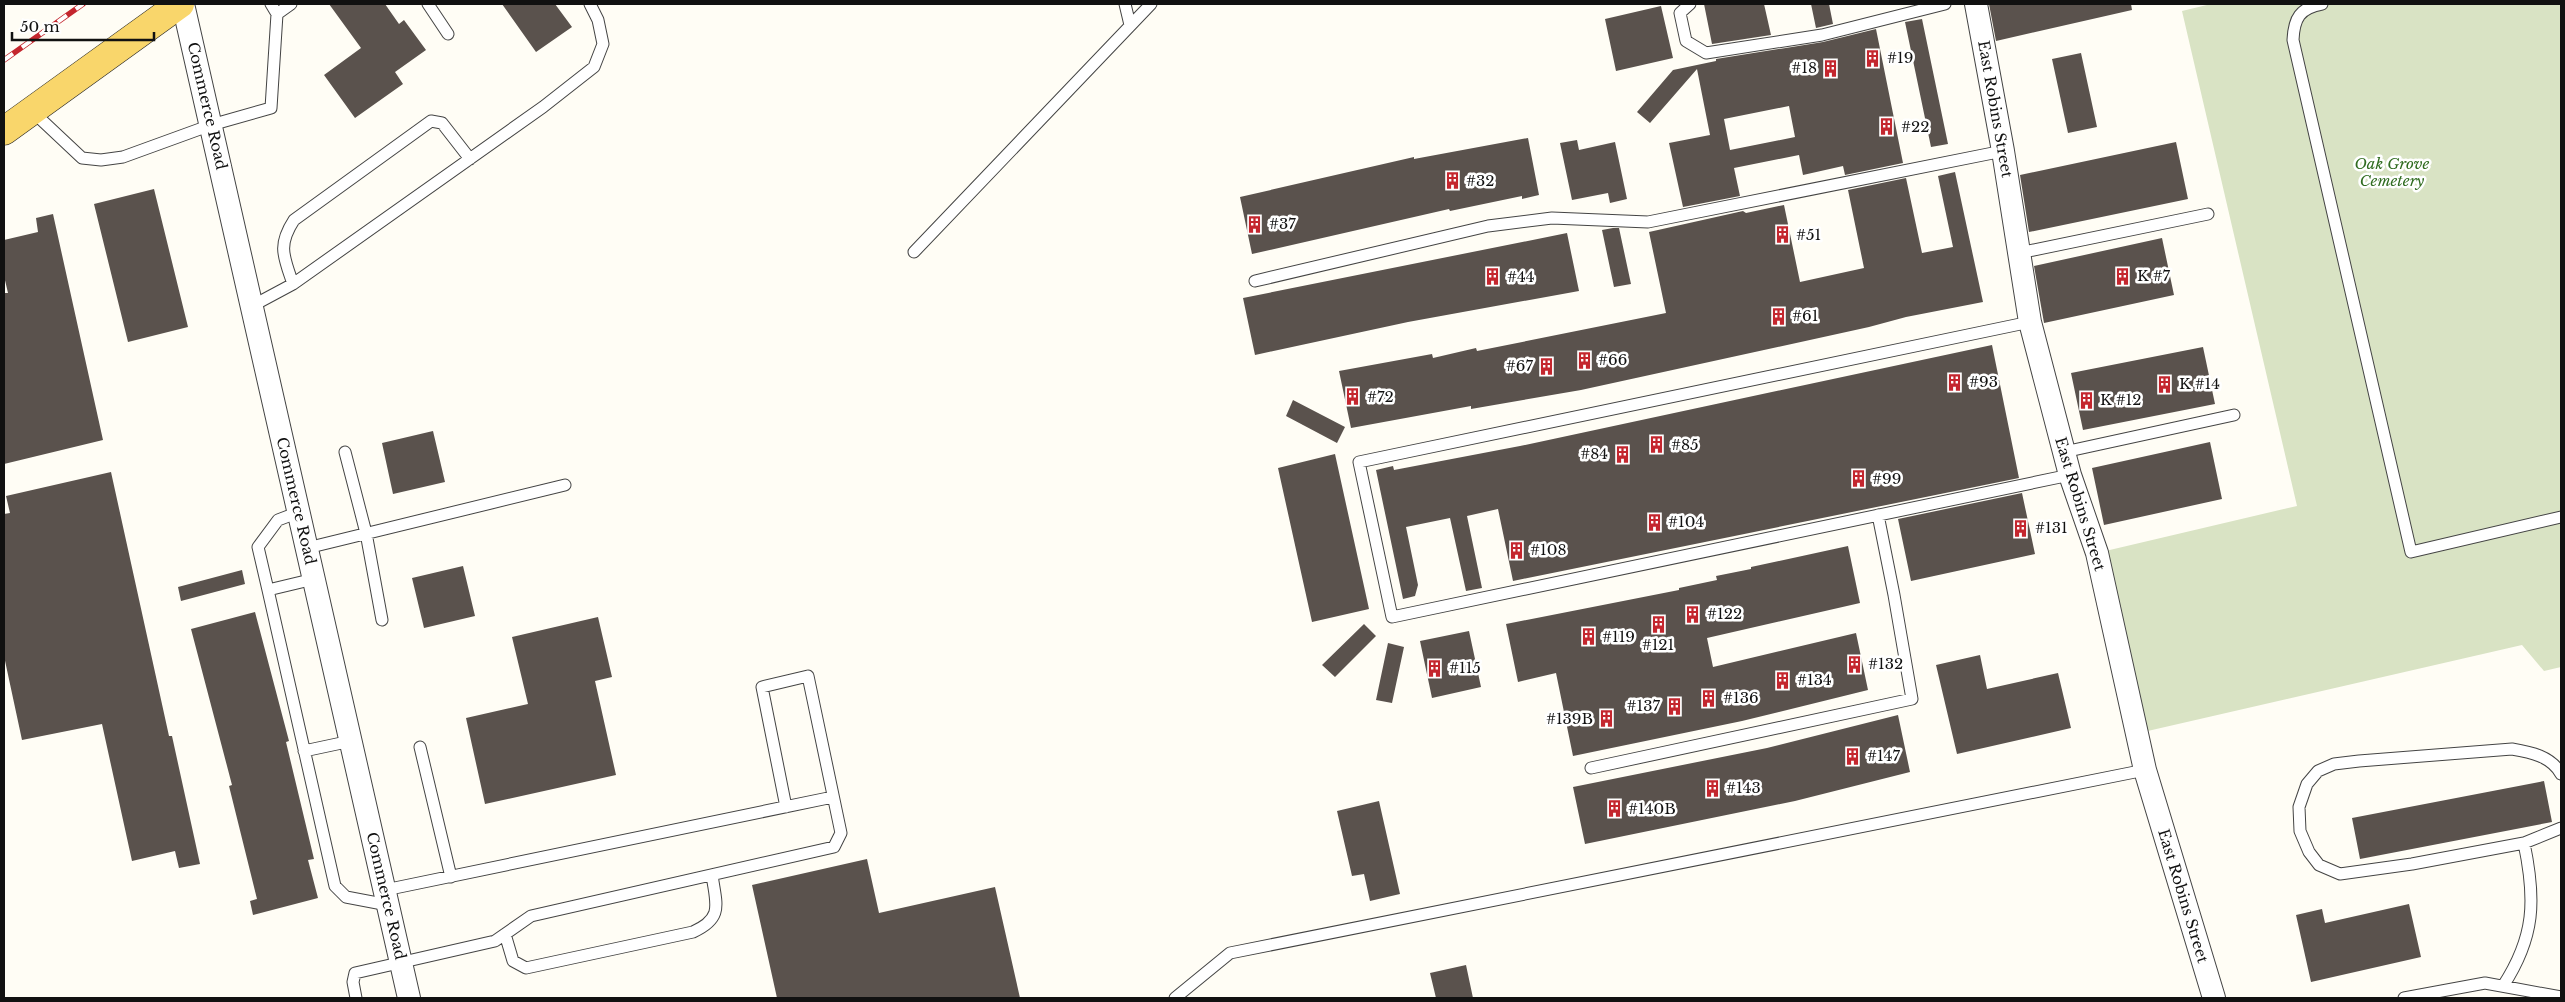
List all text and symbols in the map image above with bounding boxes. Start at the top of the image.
scale bar [12,10,155,42]
text: 50 m [20,17,60,36]
street label: East Robins Street [1974,39,2017,179]
street label: Commerce Road [184,40,231,172]
building icon: #19 [1863,48,1883,68]
place label: #19 [1887,48,1913,67]
place label: #18 [1791,58,1817,77]
building icon: #18 [1821,58,1841,78]
building icon: #22 [1877,117,1897,137]
place label: #22 [1901,117,1929,136]
park label: Oak Grove Cemetery [2355,154,2430,190]
building icon: #32 [1442,171,1462,191]
place label: #32 [1466,171,1494,190]
building icon: #37 [1245,214,1265,234]
place label: #37 [1269,214,1296,233]
building icon: #51 [1772,225,1792,245]
place label: #51 [1796,225,1821,244]
building icon: K #7 [2113,266,2133,286]
place label: K #7 [2137,266,2171,285]
building icon: #44 [1483,267,1503,287]
place label: #44 [1507,267,1535,286]
building icon: #61 [1768,306,1788,326]
place label: #61 [1792,306,1818,325]
building icon: #66 [1574,350,1594,370]
place label: #66 [1598,350,1627,369]
place label: #67 [1506,356,1533,375]
building icon: #67 [1537,356,1557,376]
building icon: #93 [1945,372,1965,392]
place label: #93 [1969,372,1998,391]
building icon: K #14 [2155,374,2175,394]
place label: K #14 [2179,374,2220,393]
building icon: #72 [1343,387,1363,407]
place label: #72 [1367,387,1394,406]
building icon: K #12 [2076,390,2096,410]
place label: K #12 [2100,390,2142,409]
street label: Commerce Road [273,435,320,567]
building icon: #85 [1647,435,1667,455]
place label: #85 [1671,435,1699,454]
street label: East Robins Street [2051,435,2110,573]
place label: #84 [1580,444,1608,463]
building icon: #84 [1612,444,1632,464]
building icon: #99 [1848,469,1868,489]
place label: #99 [1872,469,1901,488]
building icon: #104 [1644,512,1664,532]
place label: #104 [1668,512,1704,531]
building icon: #131 [2011,518,2031,538]
place label: #131 [2035,518,2068,537]
building icon: #108 [1506,540,1526,560]
place label: #108 [1530,540,1566,559]
building icon: #122 [1683,604,1703,624]
place label: #122 [1707,604,1742,623]
building icon: #121 [1648,614,1668,634]
building icon: #119 [1578,627,1598,647]
place label: #119 [1602,627,1635,646]
place label: #121 [1642,635,1674,654]
building icon: #132 [1844,654,1864,674]
place label: #132 [1868,654,1903,673]
building icon: #115 [1425,658,1445,678]
place label: #115 [1449,658,1481,677]
building icon: #134 [1773,670,1793,690]
place label: #134 [1797,670,1832,689]
building icon: #136 [1699,688,1719,708]
place label: #136 [1723,688,1759,707]
place label: #137 [1627,696,1660,715]
building icon: #137 [1664,696,1684,716]
place label: #139B [1546,709,1593,728]
building icon: #139B [1597,709,1617,729]
building icon: #147 [1843,746,1863,766]
place label: #147 [1867,746,1900,765]
building icon: #143 [1702,778,1722,798]
place label: #143 [1726,778,1761,797]
building icon: #140B [1604,799,1624,819]
place label: #140B [1628,799,1676,818]
street label: East Robins Street [2154,827,2213,965]
street label: Commerce Road [363,830,410,962]

